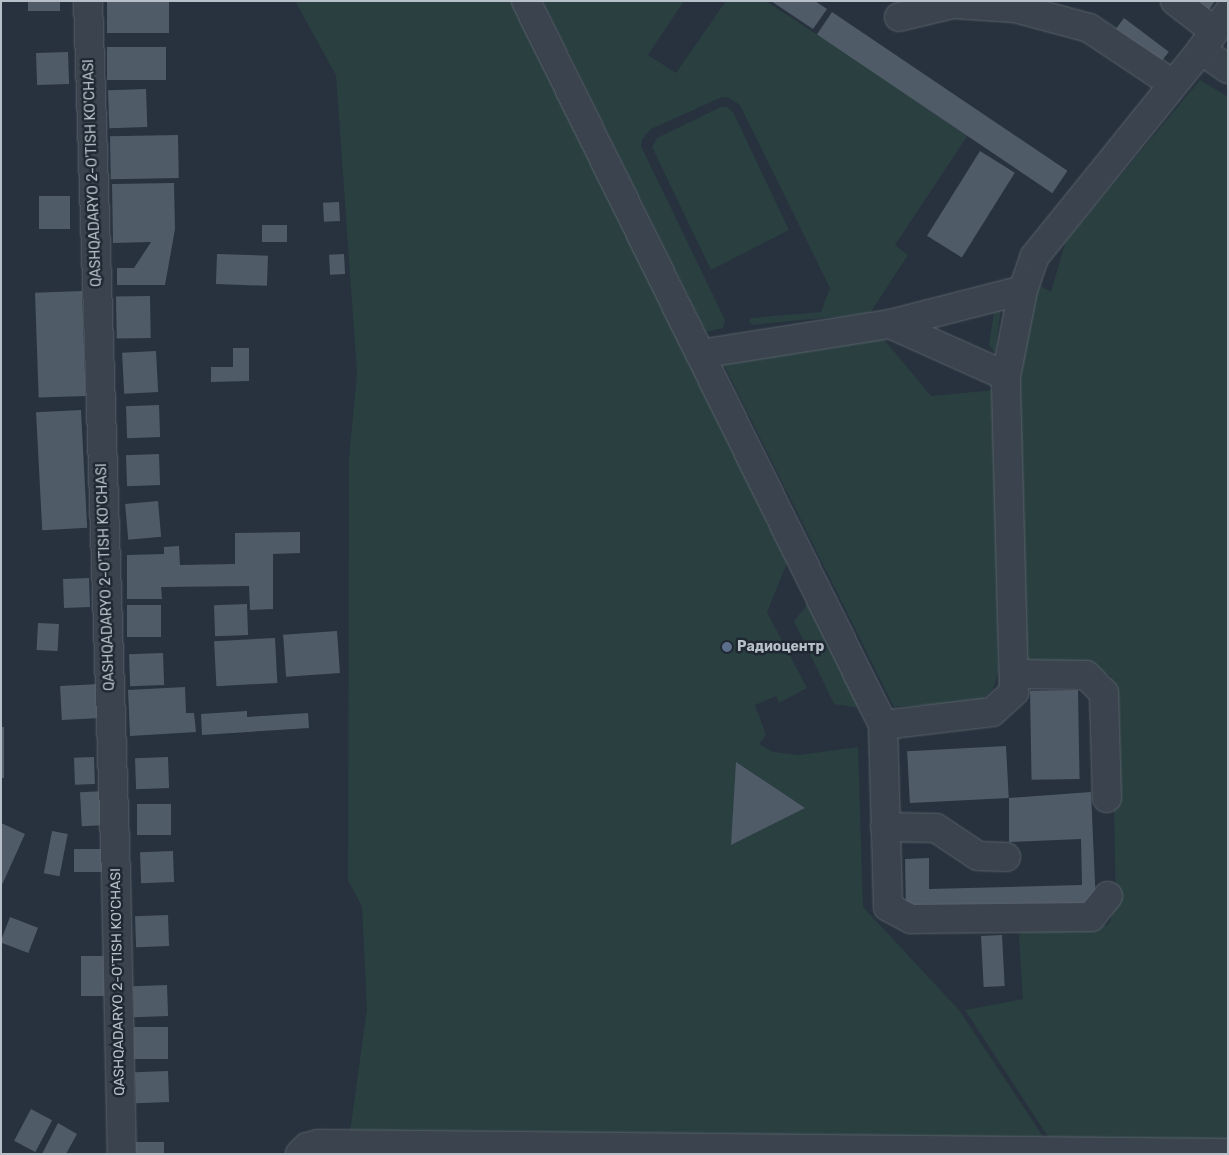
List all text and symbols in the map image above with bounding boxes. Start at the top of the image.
street label: QASHQADARYO 2-O'TISH KO'CHASI [81,59,105,287]
street label: QASHQADARYO 2-O'TISH KO'CHASI [94,463,118,691]
place label: Радиоцентр [737,639,824,655]
marker: Радиоцентр [721,641,733,653]
street label: QASHQADARYO 2-O'TISH KO'CHASI [108,868,128,1096]

